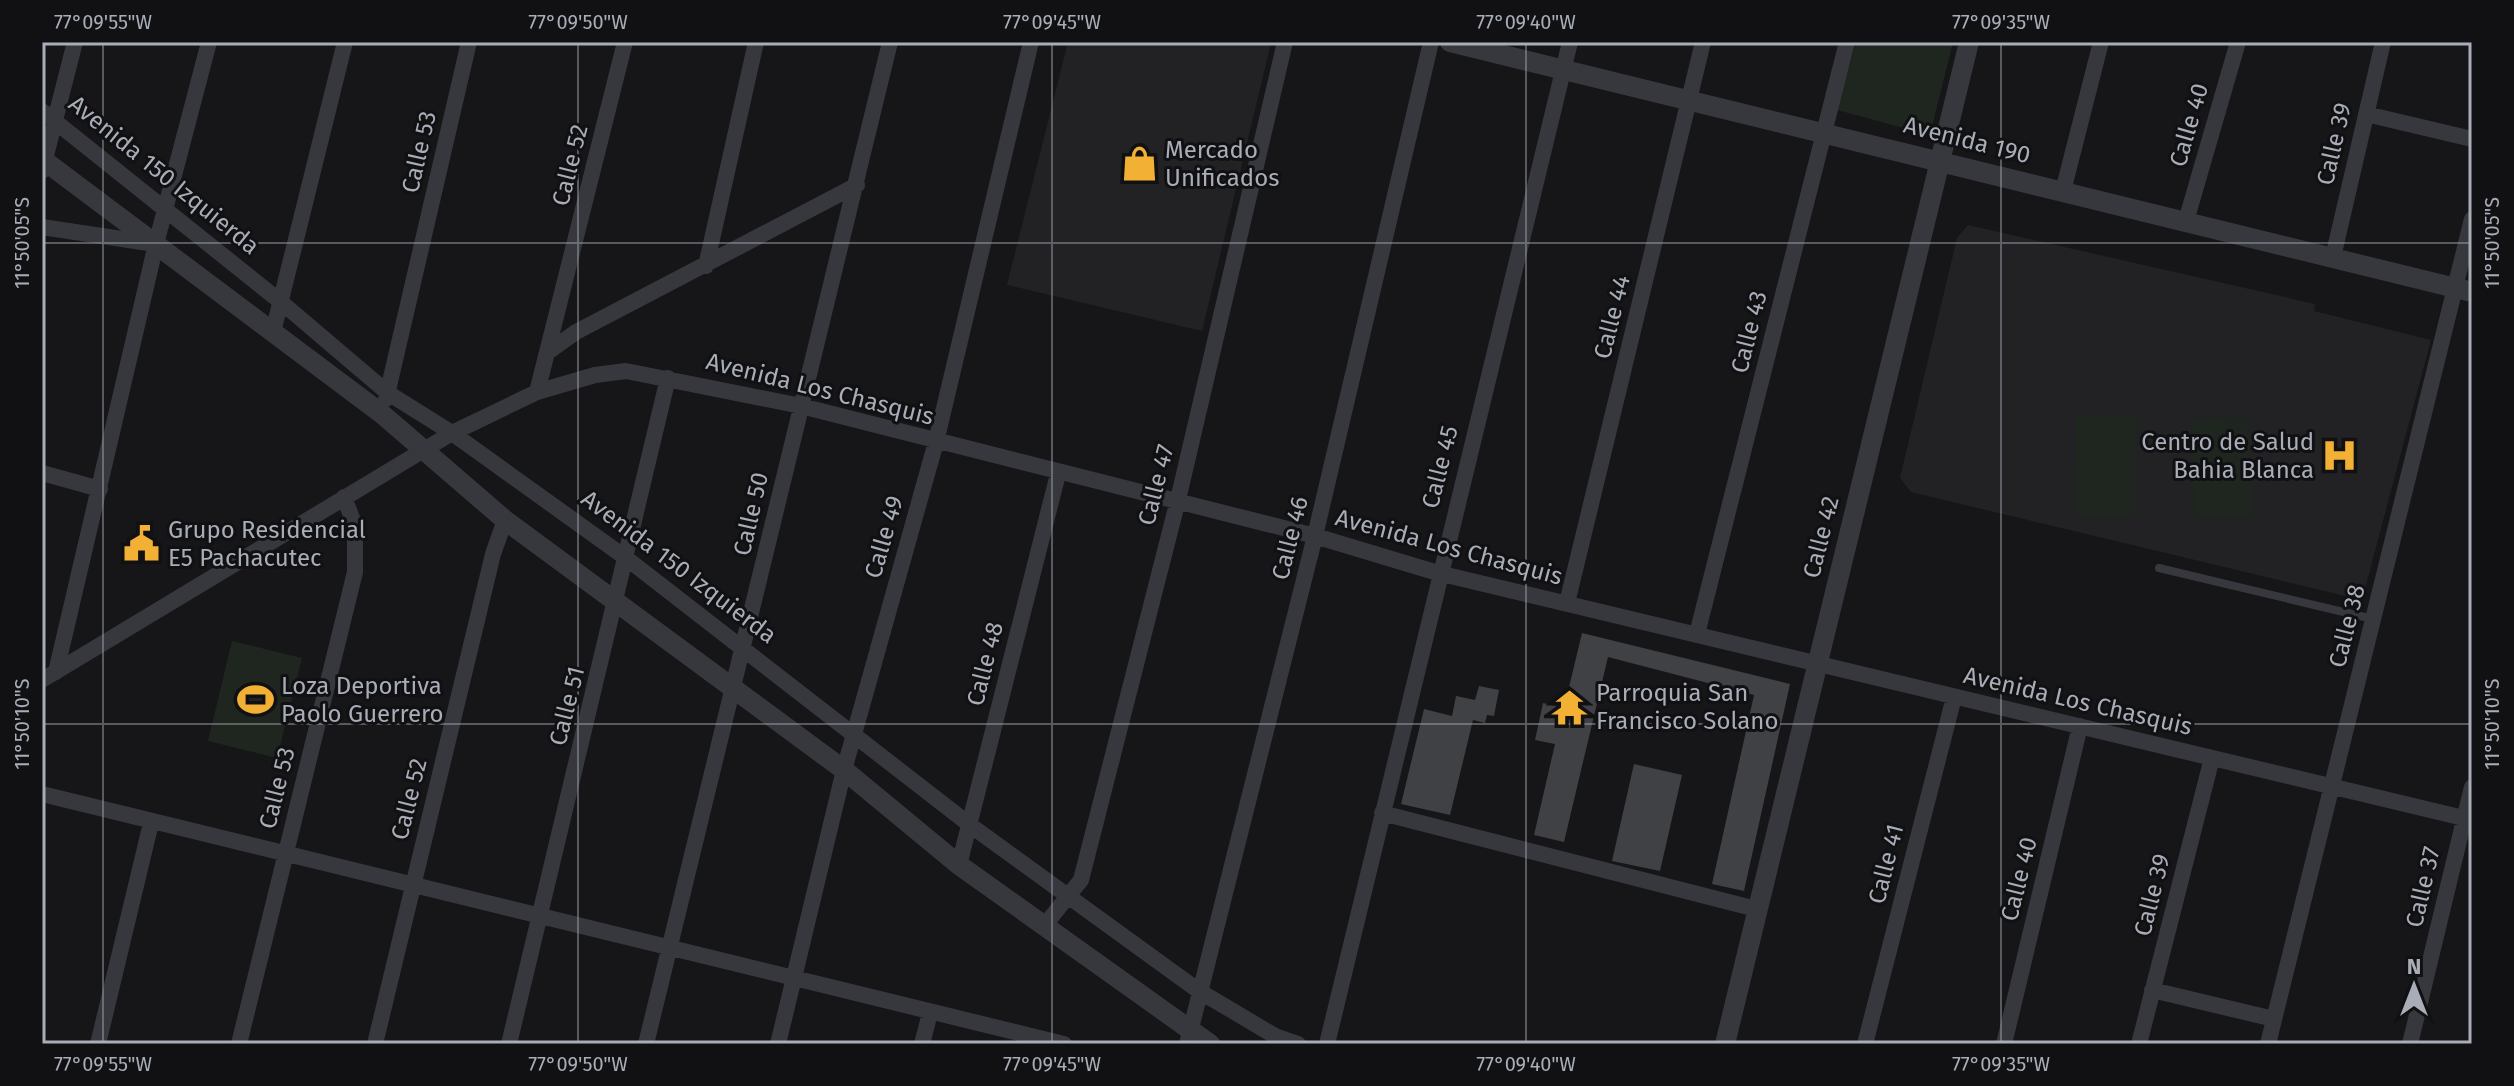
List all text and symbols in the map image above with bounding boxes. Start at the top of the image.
text: 77°09'55"W [54,10,153,34]
text: 77°09'50"W [528,10,628,34]
text: 77°09'45"W [1003,10,1101,34]
text: 77°09'40"W [1476,10,1576,34]
text: 77°09'35"W [1952,10,2051,34]
street label: Calle 40 [2164,80,2214,170]
street label: Avenida 150 Izquierda [63,90,265,260]
street label: Calle 39 [2311,100,2357,188]
street label: Calle 53 [396,108,442,196]
street label: Avenida 190 [1901,111,2033,169]
street label: Calle 52 [546,121,594,209]
place label: Mercado Unificados [1165,136,1279,192]
shop icon: Mercado Unificados [1120,145,1158,183]
text: 11°50'05"S [10,197,34,289]
text: 11°50'05"S [2480,197,2504,289]
street label: Calle 44 [1588,272,1636,362]
street label: Calle 43 [1725,288,1773,376]
street label: Avenida Los Chasquis [703,347,937,431]
street label: Calle 45 [1416,423,1464,511]
place label: Centro de Salud Bahia Blanca [2141,428,2314,484]
hospital icon: Centro de Salud Bahia Blanca [2321,437,2359,475]
street label: Calle 47 [1132,442,1180,528]
street label: Calle 50 [728,470,774,558]
street label: Avenida 150 Izquierda [576,485,782,649]
street label: Calle 49 [859,493,909,581]
street label: Calle 46 [1266,493,1314,583]
street label: Calle 42 [1797,493,1845,581]
street label: Avenida Los Chasquis [1333,503,1565,591]
place label: Grupo Residencial E5 Pachacutec [168,516,366,572]
public building icon: Grupo Residencial E5 Pachacutec [123,525,161,563]
street label: Calle 38 [2323,582,2371,670]
street label: Calle 48 [961,619,1009,709]
street label: Avenida Los Chasquis [1961,661,2195,741]
street label: Calle 51 [544,664,590,748]
place label: Loza Deportiva Paolo Guerrero [281,672,444,728]
text: 11°50'10"S [10,678,34,770]
text: 11°50'10"S [2480,678,2504,770]
place label: Parroquia San Francisco Solano [1596,679,1778,735]
sports icon: Loza Deportiva Paolo Guerrero [236,681,274,719]
temple icon: Parroquia San Francisco Solano [1551,688,1589,726]
street label: Calle 53 [253,744,301,832]
street label: Calle 52 [385,755,433,843]
street label: Calle 41 [1863,821,1909,907]
street label: Calle 40 [1995,834,2043,924]
street label: Calle 37 [2400,844,2446,930]
street label: Calle 39 [2128,851,2176,939]
north arrow [2374,946,2454,1026]
text: N [2407,953,2421,980]
text: 77°09'55"W [54,1052,153,1076]
text: 77°09'50"W [528,1052,628,1076]
text: 77°09'45"W [1003,1052,1101,1076]
text: 77°09'40"W [1476,1052,1576,1076]
text: 77°09'35"W [1952,1052,2051,1076]

